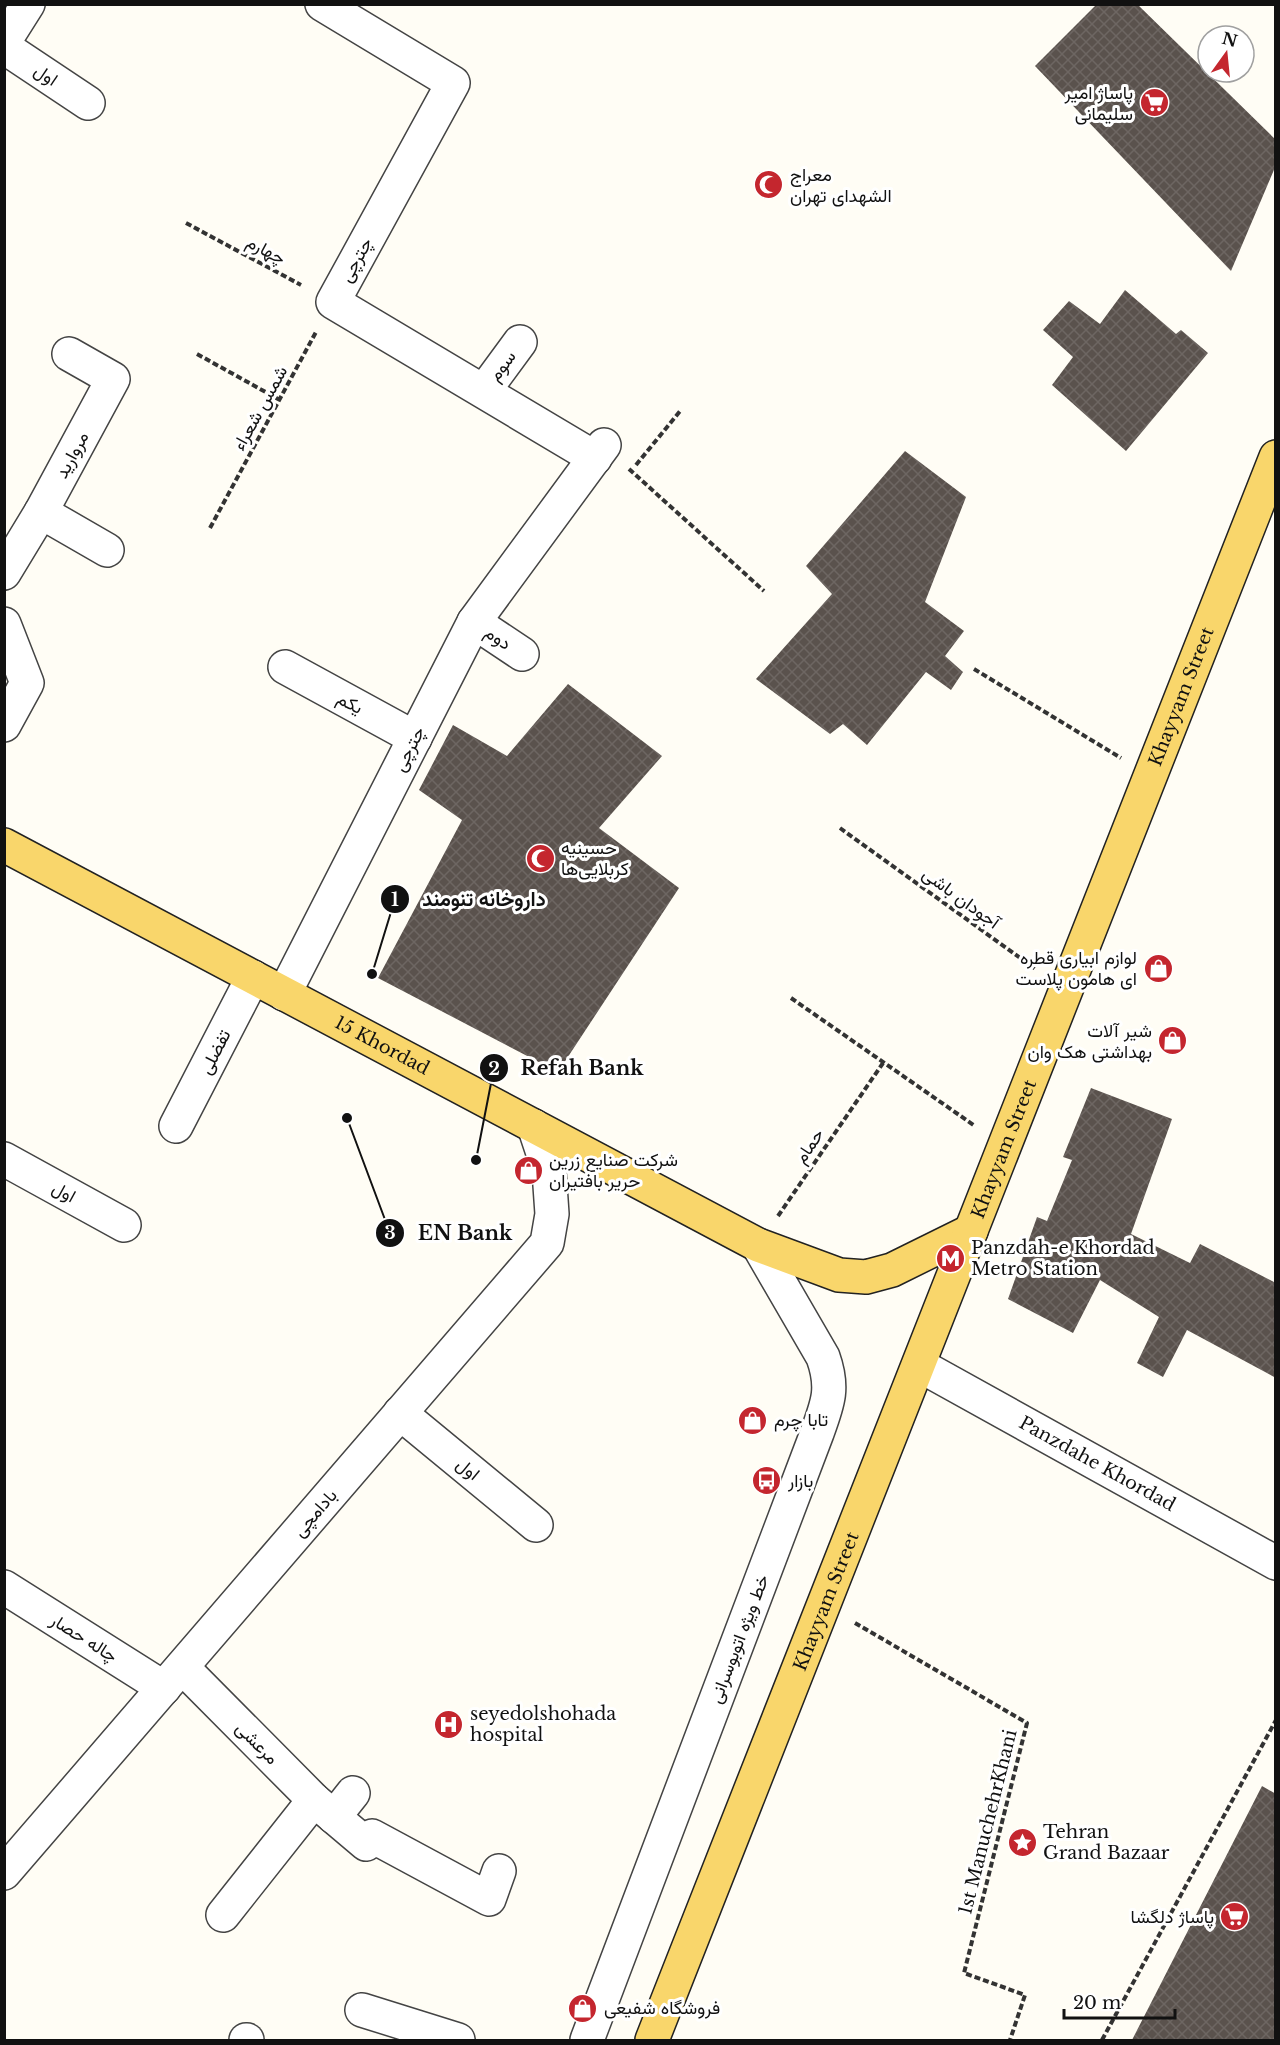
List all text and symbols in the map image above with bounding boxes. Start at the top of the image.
north arrow [1196,24,1256,84]
text: N [1220,28,1240,51]
street label: اول [30,59,62,91]
place label: پاساژ امیر سلیمانی [1064,82,1133,125]
supermarket icon: پاساژ امیر سلیمانی [1138,87,1170,119]
place label: معراج الشهدای تهران [790,164,892,207]
mosque icon: معراج الشهدای تهران [753,169,785,201]
street label: چهارم [242,231,289,270]
street label: چترچی [335,234,378,287]
street label: سوم [483,346,521,386]
street label: شمس شعراء [228,362,292,454]
street label: مروارید [51,428,93,482]
street label: دوم [480,621,515,656]
street label: Khayyam Street [1144,624,1219,769]
street label: یکم [333,687,367,720]
street label: چترچی [388,723,431,776]
place label: حسینیه کربلایی‌ها [561,837,629,880]
mosque icon: حسینیه کربلایی‌ها [524,842,556,874]
street label: آجودان باشی [918,863,1005,934]
callout: داروخانه تنومند [380,880,558,918]
text: داروخانه تنومند [422,887,546,912]
text: 1 [391,889,399,911]
place label: لوازم ابیاری قطره ای هامون پلاست [1015,947,1137,991]
shop icon: لوازم ابیاری قطره ای هامون پلاست [1142,952,1174,984]
street label: 15 Khordad [331,1011,433,1080]
place label: شیر آلات بهداشتی هک وان [1028,1020,1152,1063]
shop icon: شیر آلات بهداشتی هک وان [1157,1025,1189,1057]
street label: تفضلی [194,1026,236,1078]
callout: Refah Bank [479,1049,656,1087]
text: Refah Bank [520,1056,644,1080]
text: 2 [488,1058,500,1080]
street label: Khayyam Street [967,1076,1041,1222]
street label: حمام [789,1124,830,1168]
place label: شرکت صنایع زرین حریر بافتیران [549,1149,678,1192]
shop icon: شرکت صنایع زرین حریر بافتیران [512,1154,544,1186]
street label: اول [48,1177,80,1207]
callout: EN Bank [375,1214,524,1252]
text: EN Bank [418,1221,513,1245]
text: 3 [384,1222,396,1244]
place label: Panzdah-e Khordad Metro Station [971,1237,1155,1280]
metro station icon: Panzdah-e Khordad Metro Station [934,1242,966,1274]
shop icon: تابا چرم [737,1404,769,1436]
place label: تابا چرم [774,1409,828,1432]
street label: Panzdahe Khordad [1015,1412,1179,1516]
street label: اول [452,1453,484,1485]
bus stop icon: بازار [751,1465,783,1497]
place label: بازار [787,1470,813,1492]
street label: بادامچی [288,1485,343,1542]
street label: Khayyam Street [789,1529,864,1674]
street label: خط ویژه اتوبوسرانی [704,1571,774,1707]
street label: چاله حصار [45,1608,122,1668]
place label: seyedolshohada hospital [470,1703,616,1746]
hospital icon: seyedolshohada hospital [433,1708,465,1740]
street label: مرعشی [231,1717,283,1769]
street label: 1st ManuchehrKhani [954,1727,1022,1917]
place label: Tehran Grand Bazaar [1043,1821,1170,1864]
place icon: Tehran Grand Bazaar [1006,1826,1038,1858]
supermarket icon: پاساژ دلگشا [1219,1901,1251,1933]
place label: پاساژ دلگشا [1131,1906,1214,1929]
scale bar [1064,1982,1175,2020]
shop icon: فروشگاه شفيعی [567,1992,599,2024]
text: 20 m [1073,1992,1121,2014]
place label: فروشگاه شفيعی [604,1997,720,2019]

